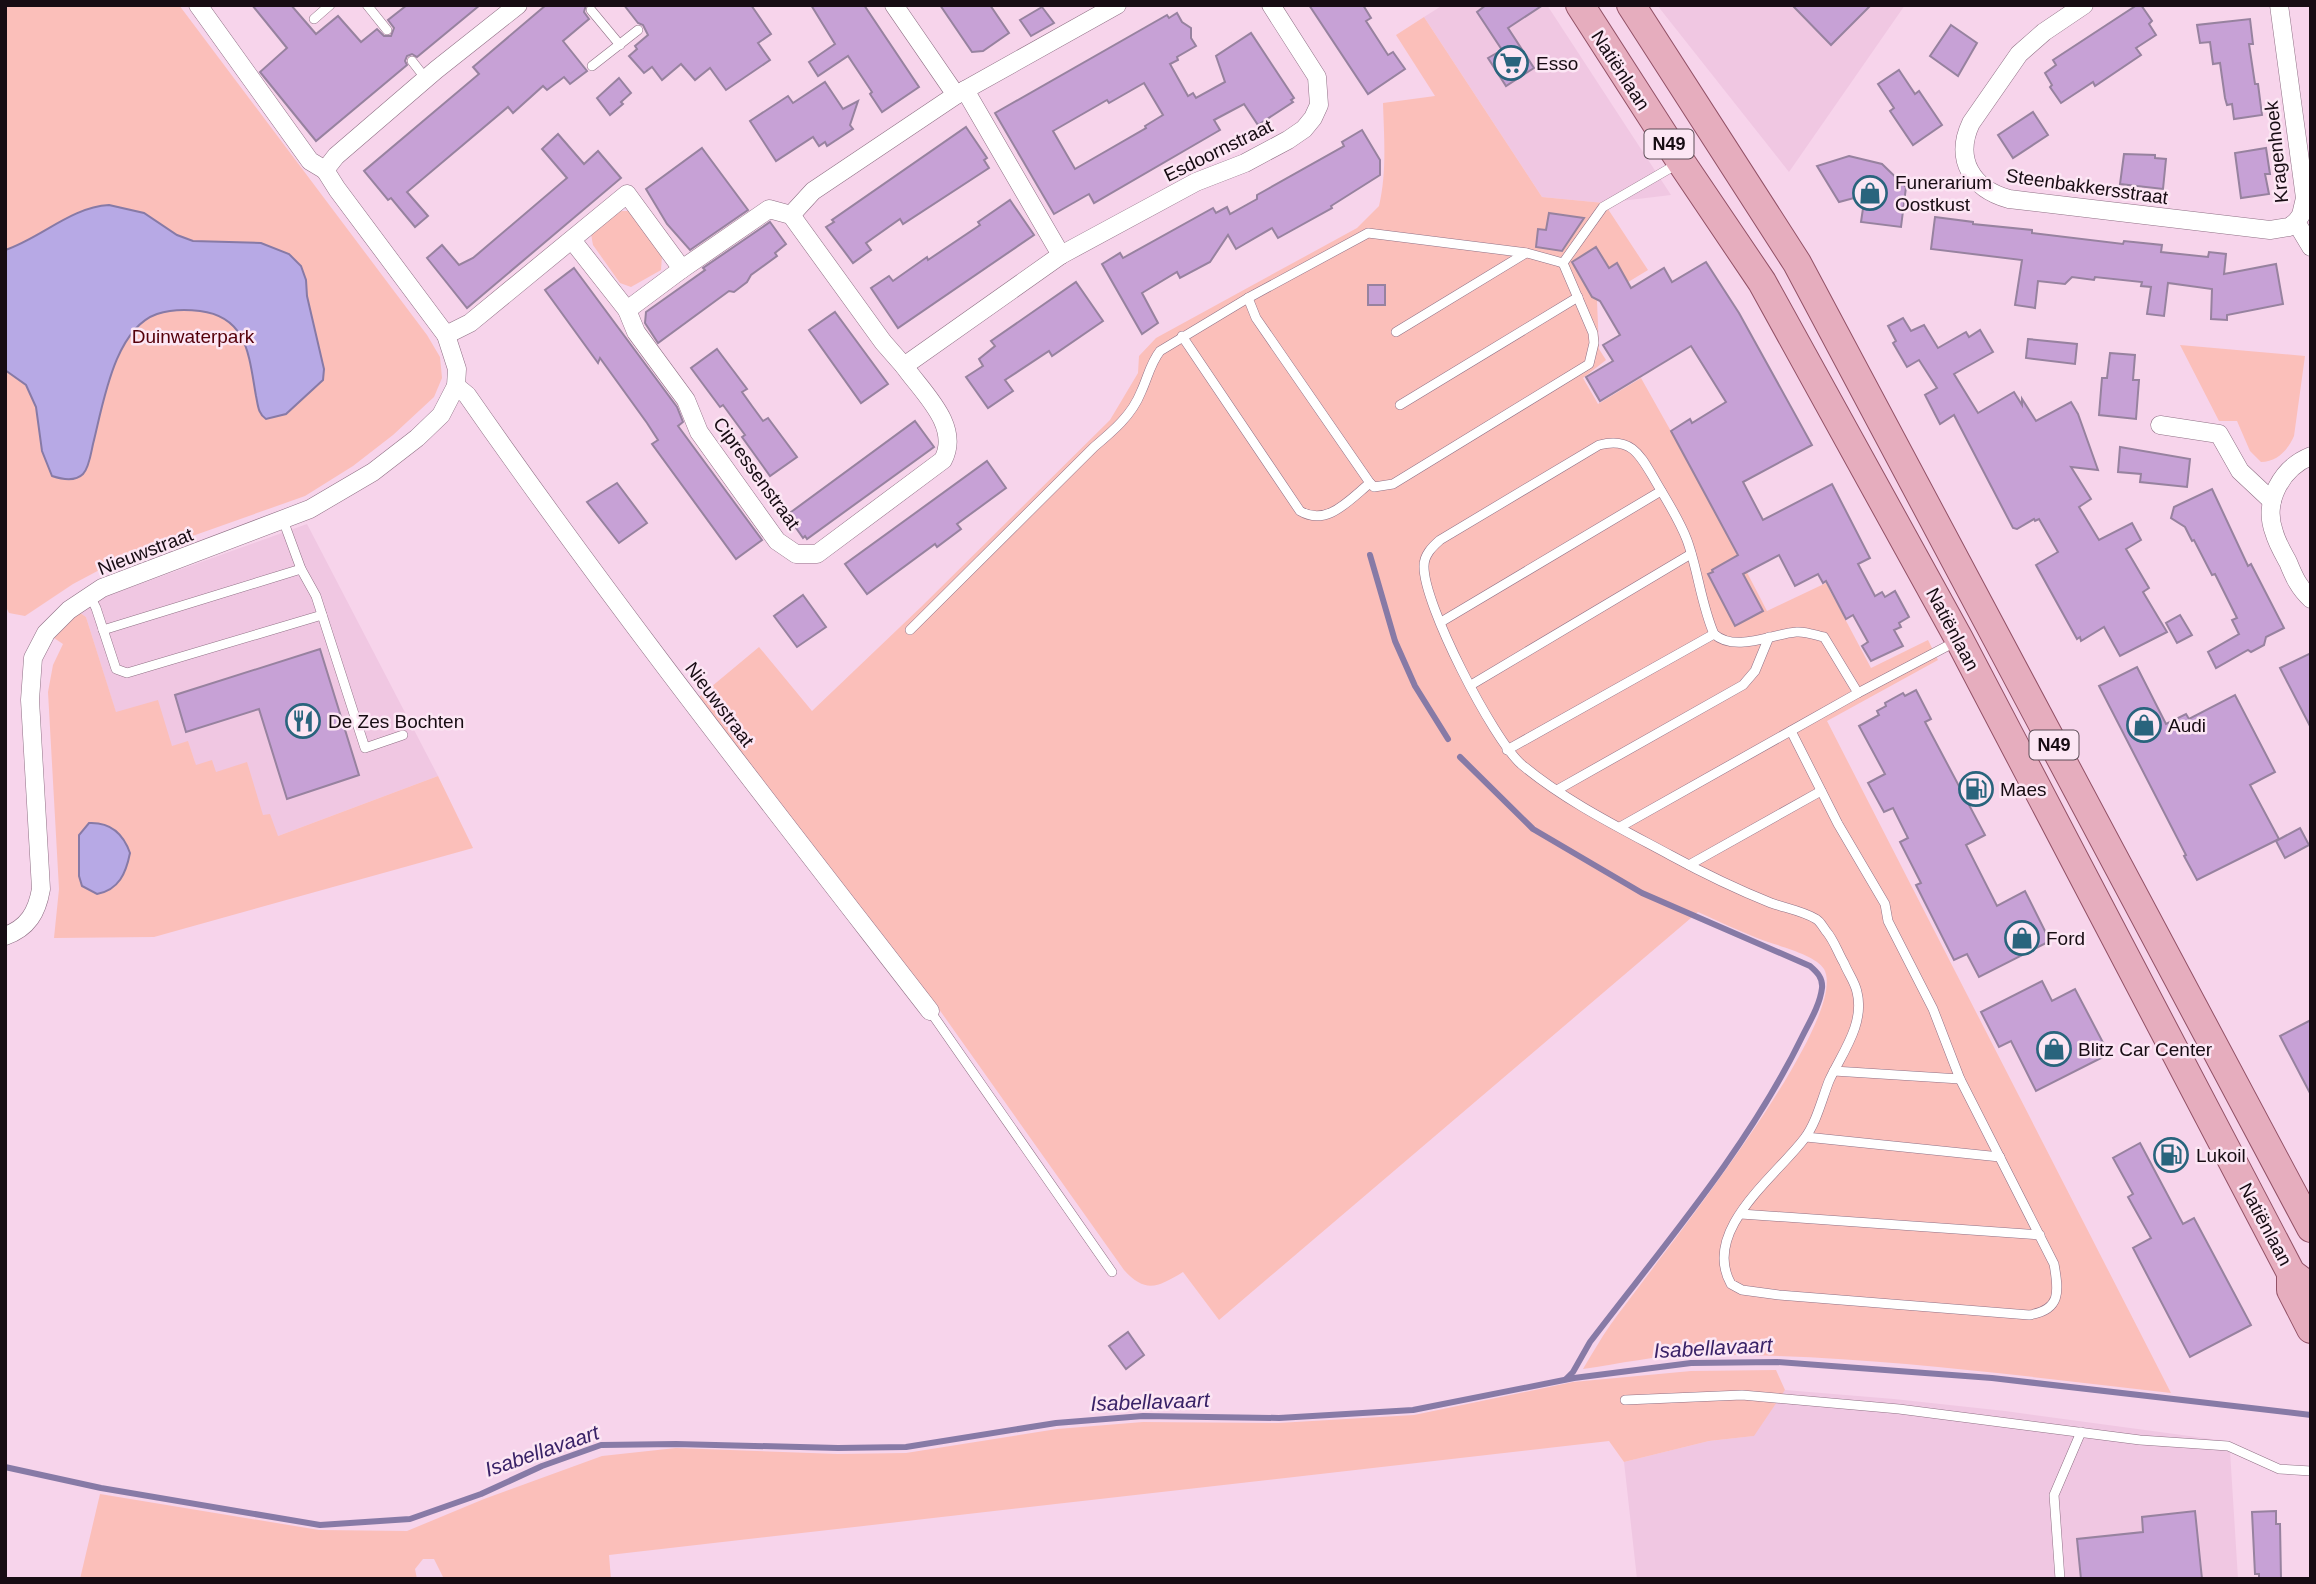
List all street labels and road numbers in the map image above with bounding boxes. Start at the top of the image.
street label: Natiënlaan [1587,26,1654,114]
street label: Kragenhoek [2261,99,2292,204]
street label: Esdoornstraat [1160,115,1277,186]
road number: N49 [1644,130,1694,159]
street label: Steenbakkersstraat [2004,165,2170,208]
street label: Cipressenstraat [709,413,805,534]
street label: Nieuwstraat [95,523,196,579]
street label: Natiënlaan [1922,584,1983,674]
street label: Nieuwstraat [681,658,759,751]
road number: N49 [2030,730,2078,760]
street label: Natiënlaan [2235,1179,2296,1269]

